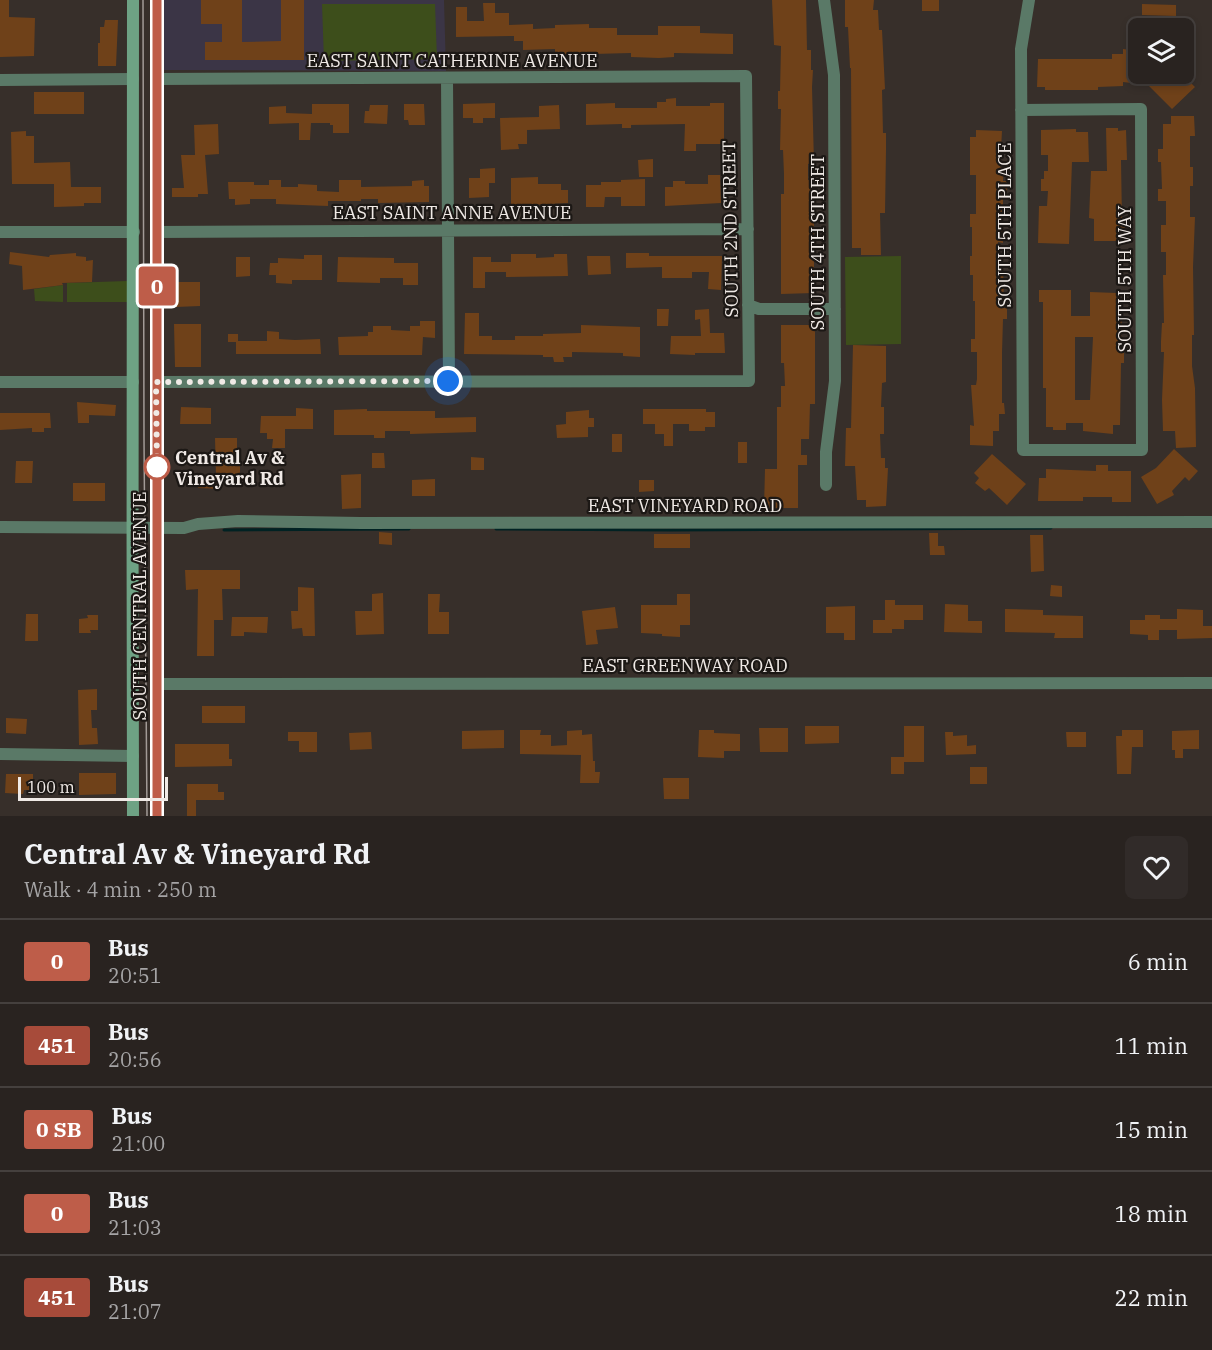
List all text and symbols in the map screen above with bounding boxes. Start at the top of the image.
map controls [1128,18,1194,84]
button: layers [1128,18,1194,84]
street label: EAST SAINT CATHERINE AVENUE [306,49,598,72]
street label: SOUTH 2ND STREET [717,140,743,318]
street label: SOUTH 5TH PLACE [993,143,1016,307]
street label: SOUTH 4TH STREET [806,153,829,330]
street label: EAST SAINT ANNE AVENUE [333,201,571,224]
street label: SOUTH 5TH WAY [1113,205,1136,353]
line badge: 0 [138,266,176,306]
text: 0 [151,272,163,300]
your location [433,366,463,396]
place label: Central Av & Vineyard Rd [175,446,285,490]
marker: Central Av & Vineyard Rd [144,454,170,480]
street label: SOUTH CENTRAL AVENUE [128,492,151,720]
street label: EAST VINEYARD ROAD [588,494,782,517]
street label: EAST GREENWAY ROAD [582,654,788,677]
scale bar [18,774,168,802]
text: 100 m [27,777,75,797]
text: Central Av & Vineyard Rd [24,835,370,872]
button: heart [1125,836,1188,899]
text: Walk · 4 min · 250 m [24,876,217,903]
text: Bus [108,933,149,962]
text: 0 [51,947,63,975]
text: 6 min [1128,947,1188,976]
text: 20:51 [108,962,162,989]
text: Bus [108,1017,149,1046]
text: 451 [38,1031,76,1059]
text: 11 min [1115,1031,1188,1060]
text: 20:56 [108,1046,162,1073]
text: Bus [111,1101,152,1130]
text: 0 SB [36,1115,81,1143]
text: 15 min [1115,1115,1188,1144]
text: 21:00 [111,1130,165,1157]
text: Bus [108,1185,149,1214]
text: 0 [51,1199,63,1227]
text: 18 min [1115,1199,1188,1228]
text: 21:03 [108,1214,162,1241]
text: Bus [108,1269,149,1298]
text: 451 [38,1283,76,1311]
text: 22 min [1115,1283,1188,1312]
text: 21:07 [108,1298,162,1325]

